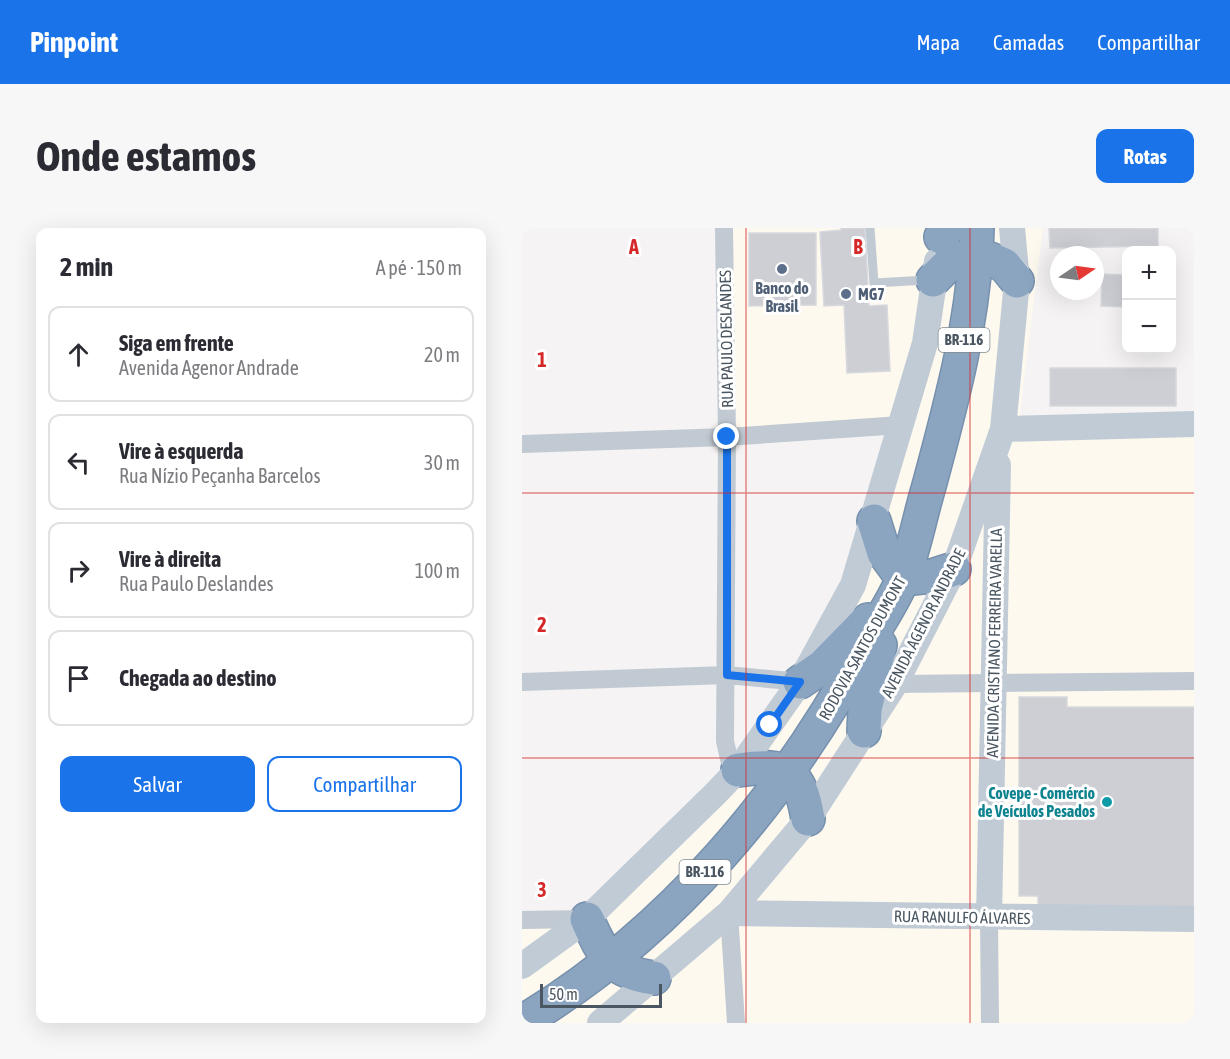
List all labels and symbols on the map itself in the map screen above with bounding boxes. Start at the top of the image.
text: A [628,235,639,258]
text: B [853,235,863,258]
north arrow [1050,246,1104,300]
marker: Banco do Brasil [775,262,789,276]
street label: RUA PAULO DESLANDES [716,270,736,408]
place label: Banco do Brasil [755,279,809,315]
place label: MG7 [858,285,885,303]
marker: MG7 [839,287,853,301]
road number: BR-116 [938,328,990,352]
text: 1 [537,348,547,371]
route end [713,423,739,449]
street label: AVENIDA CRISTIANO FERREIRA VARELLA [983,528,1005,758]
street label: AVENIDA AGENOR ANDRADE [878,545,968,700]
street label: RODOVIA SANTOS DUMONT [815,573,909,723]
text: 2 [537,613,547,636]
route start [756,711,782,737]
place label: Covepe - Comércio de Veículos Pesados [978,784,1095,820]
marker: Covepe - Comércio de Veículos Pesados [1100,795,1114,809]
road number: BR-116 [680,860,730,884]
text: 3 [537,878,547,901]
street label: RUA RANULFO ÁLVARES [894,907,1031,927]
scale bar [540,981,662,1008]

